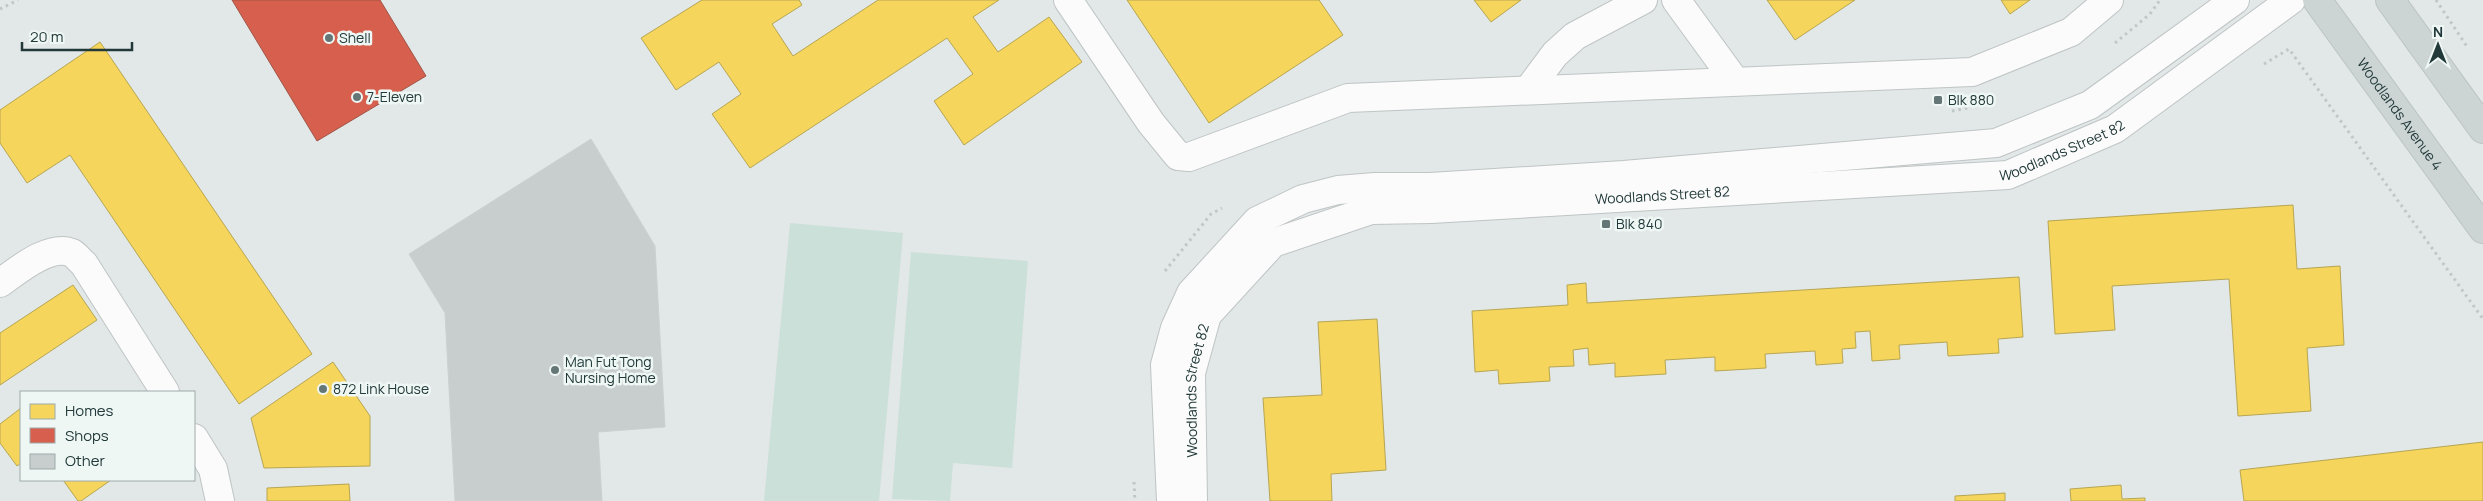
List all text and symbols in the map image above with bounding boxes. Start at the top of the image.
scale bar [22,20,132,52]
north arrow [2413,20,2463,70]
text: N [2433,22,2443,41]
text: 20 m [30,26,63,47]
place label: Shell [339,28,371,47]
marker: Shell [323,32,335,44]
street label: Woodlands Avenue 4 [2353,54,2447,174]
place label: 7-Eleven [367,87,422,106]
place label: Blk 880 [1948,90,1994,109]
marker: 7-Eleven [351,91,363,103]
marker: Blk 880 [1932,94,1944,106]
street label: Woodlands Street 82 [1999,115,2128,185]
street label: Woodlands Street 82 [1594,181,1730,208]
place label: Blk 840 [1616,214,1663,233]
marker: Blk 840 [1600,218,1612,230]
street label: Woodlands Street 82 [1181,322,1213,458]
place label: Man Fut Tong Nursing Home [565,352,656,387]
marker: Man Fut Tong Nursing Home [549,364,561,376]
place label: 872 Link House [333,379,429,398]
marker: 872 Link House [317,383,329,395]
legend [20,391,195,481]
text: Homes [65,400,114,421]
text: Shops [65,425,109,446]
text: Other [65,450,106,471]

